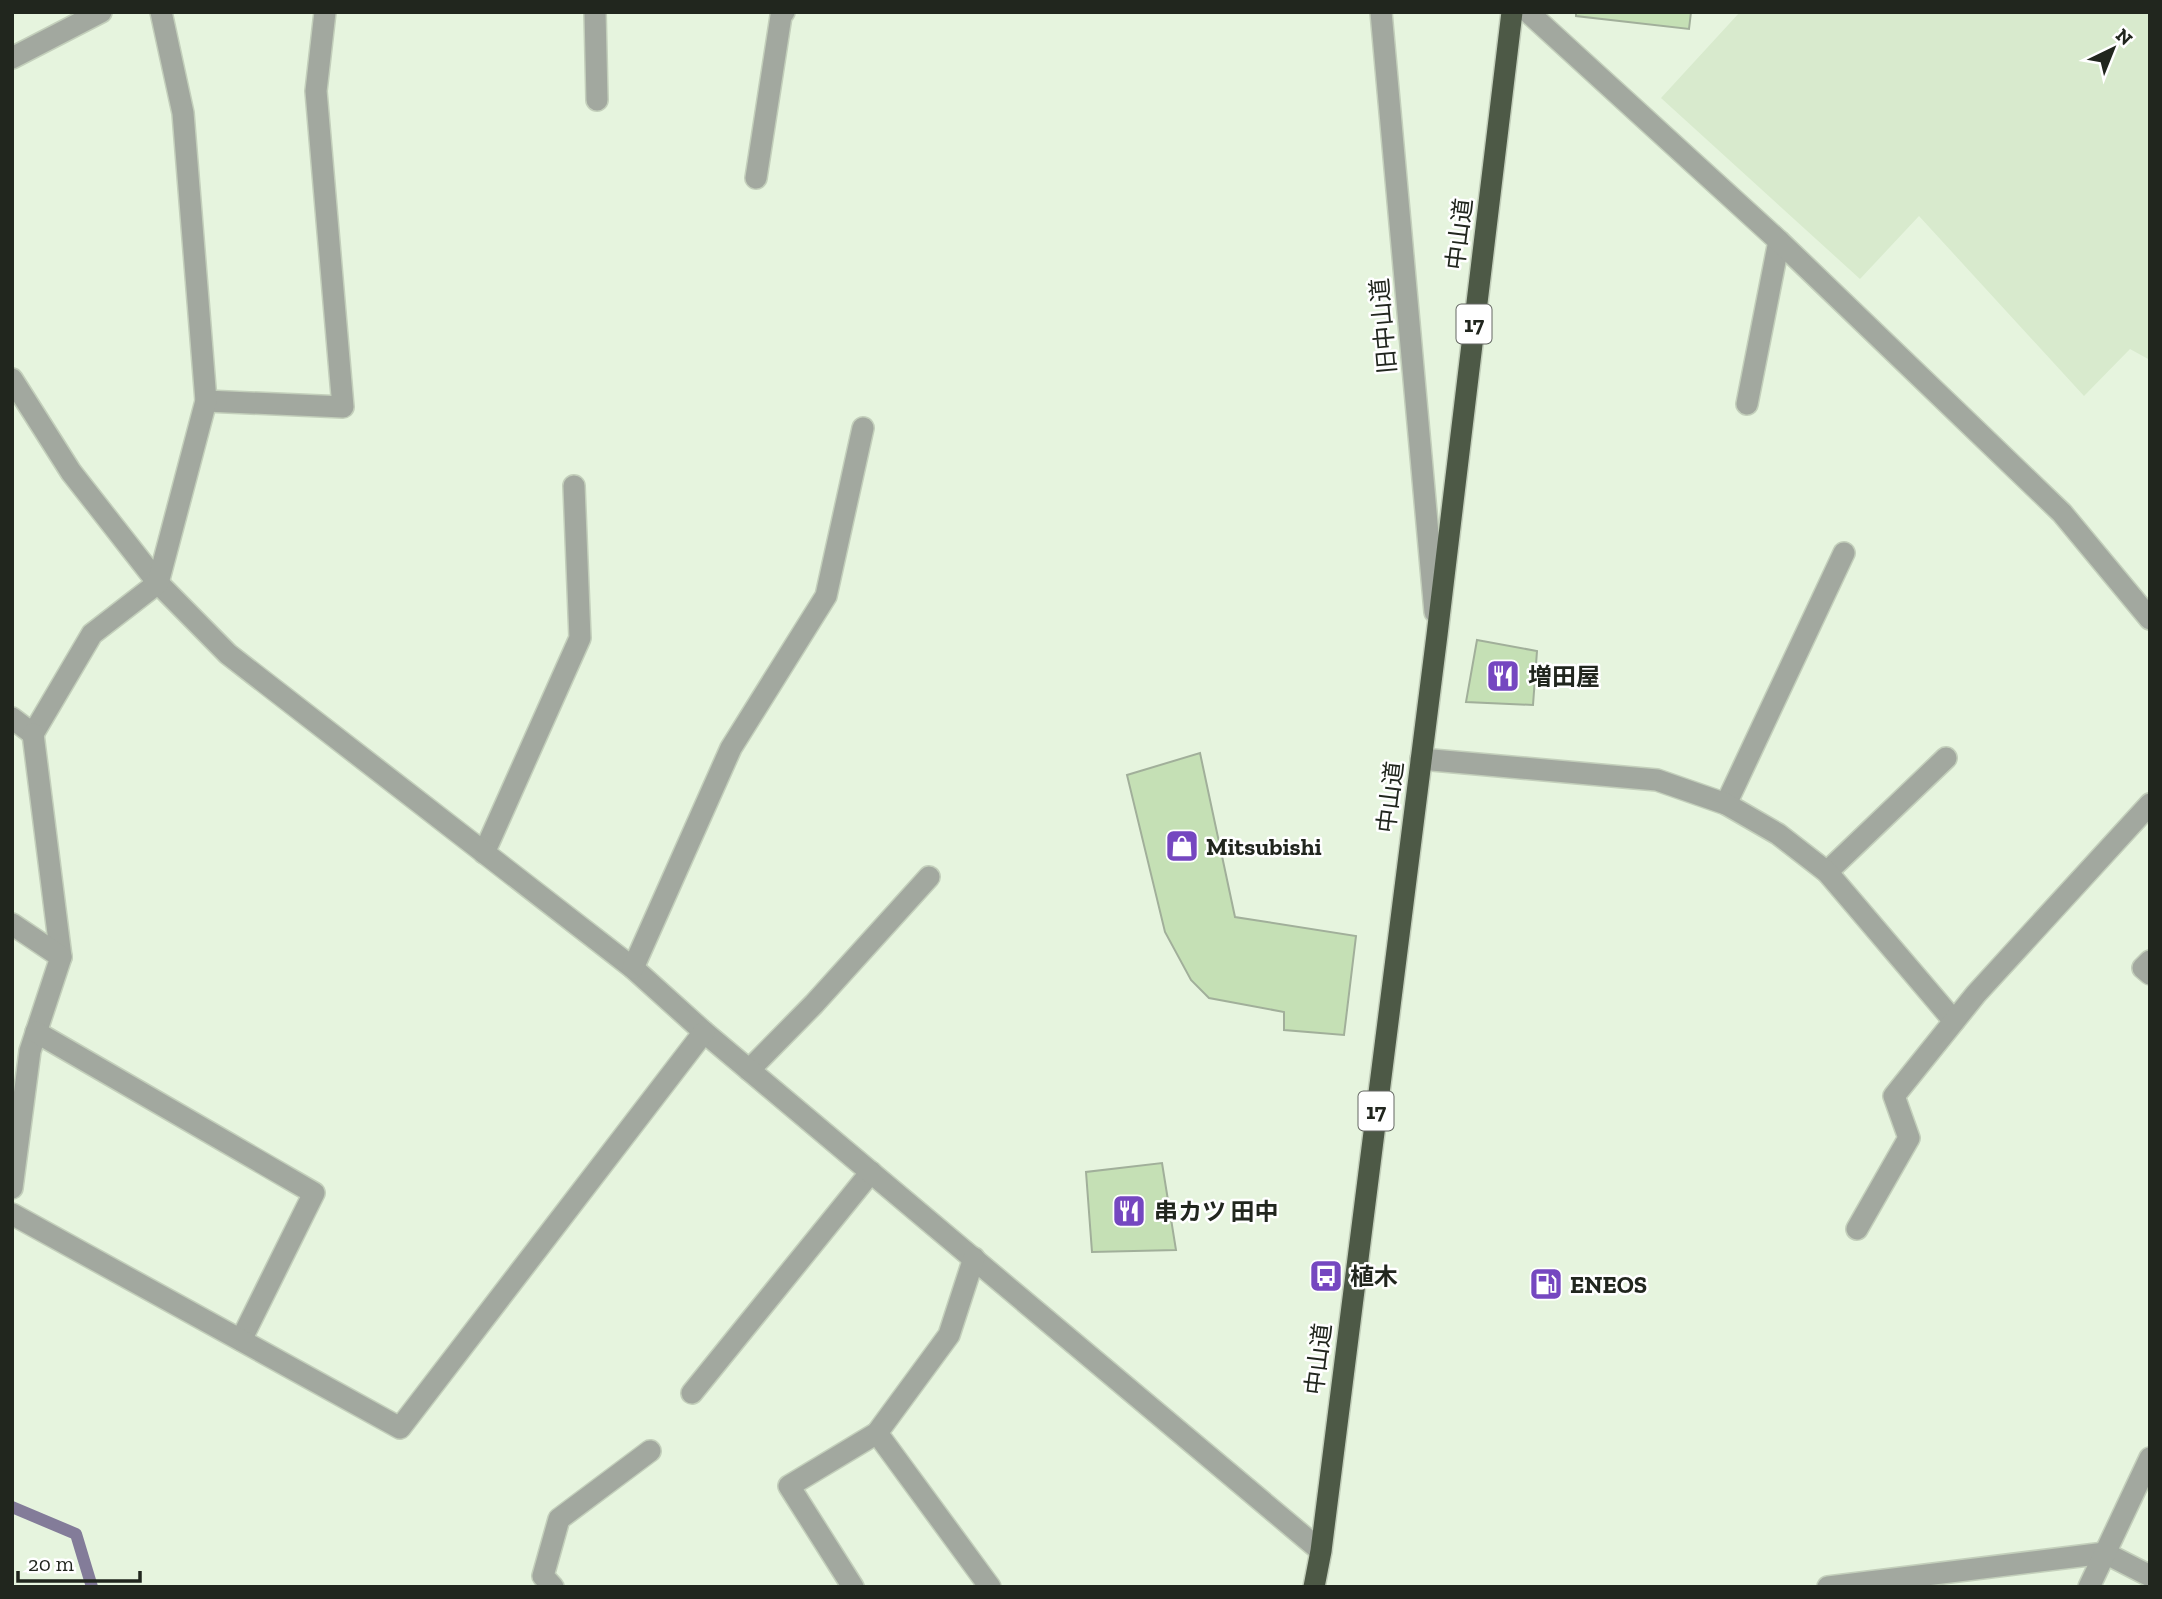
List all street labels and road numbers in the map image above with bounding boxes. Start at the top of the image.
street label: 中山道 [1440,197,1478,271]
street label: 旧中山道 [1364,277,1402,375]
road number: 17 [1456,304,1492,344]
street label: 中山道 [1371,760,1409,834]
road number: 17 [1358,1092,1394,1130]
street label: 中山道 [1299,1322,1337,1396]

